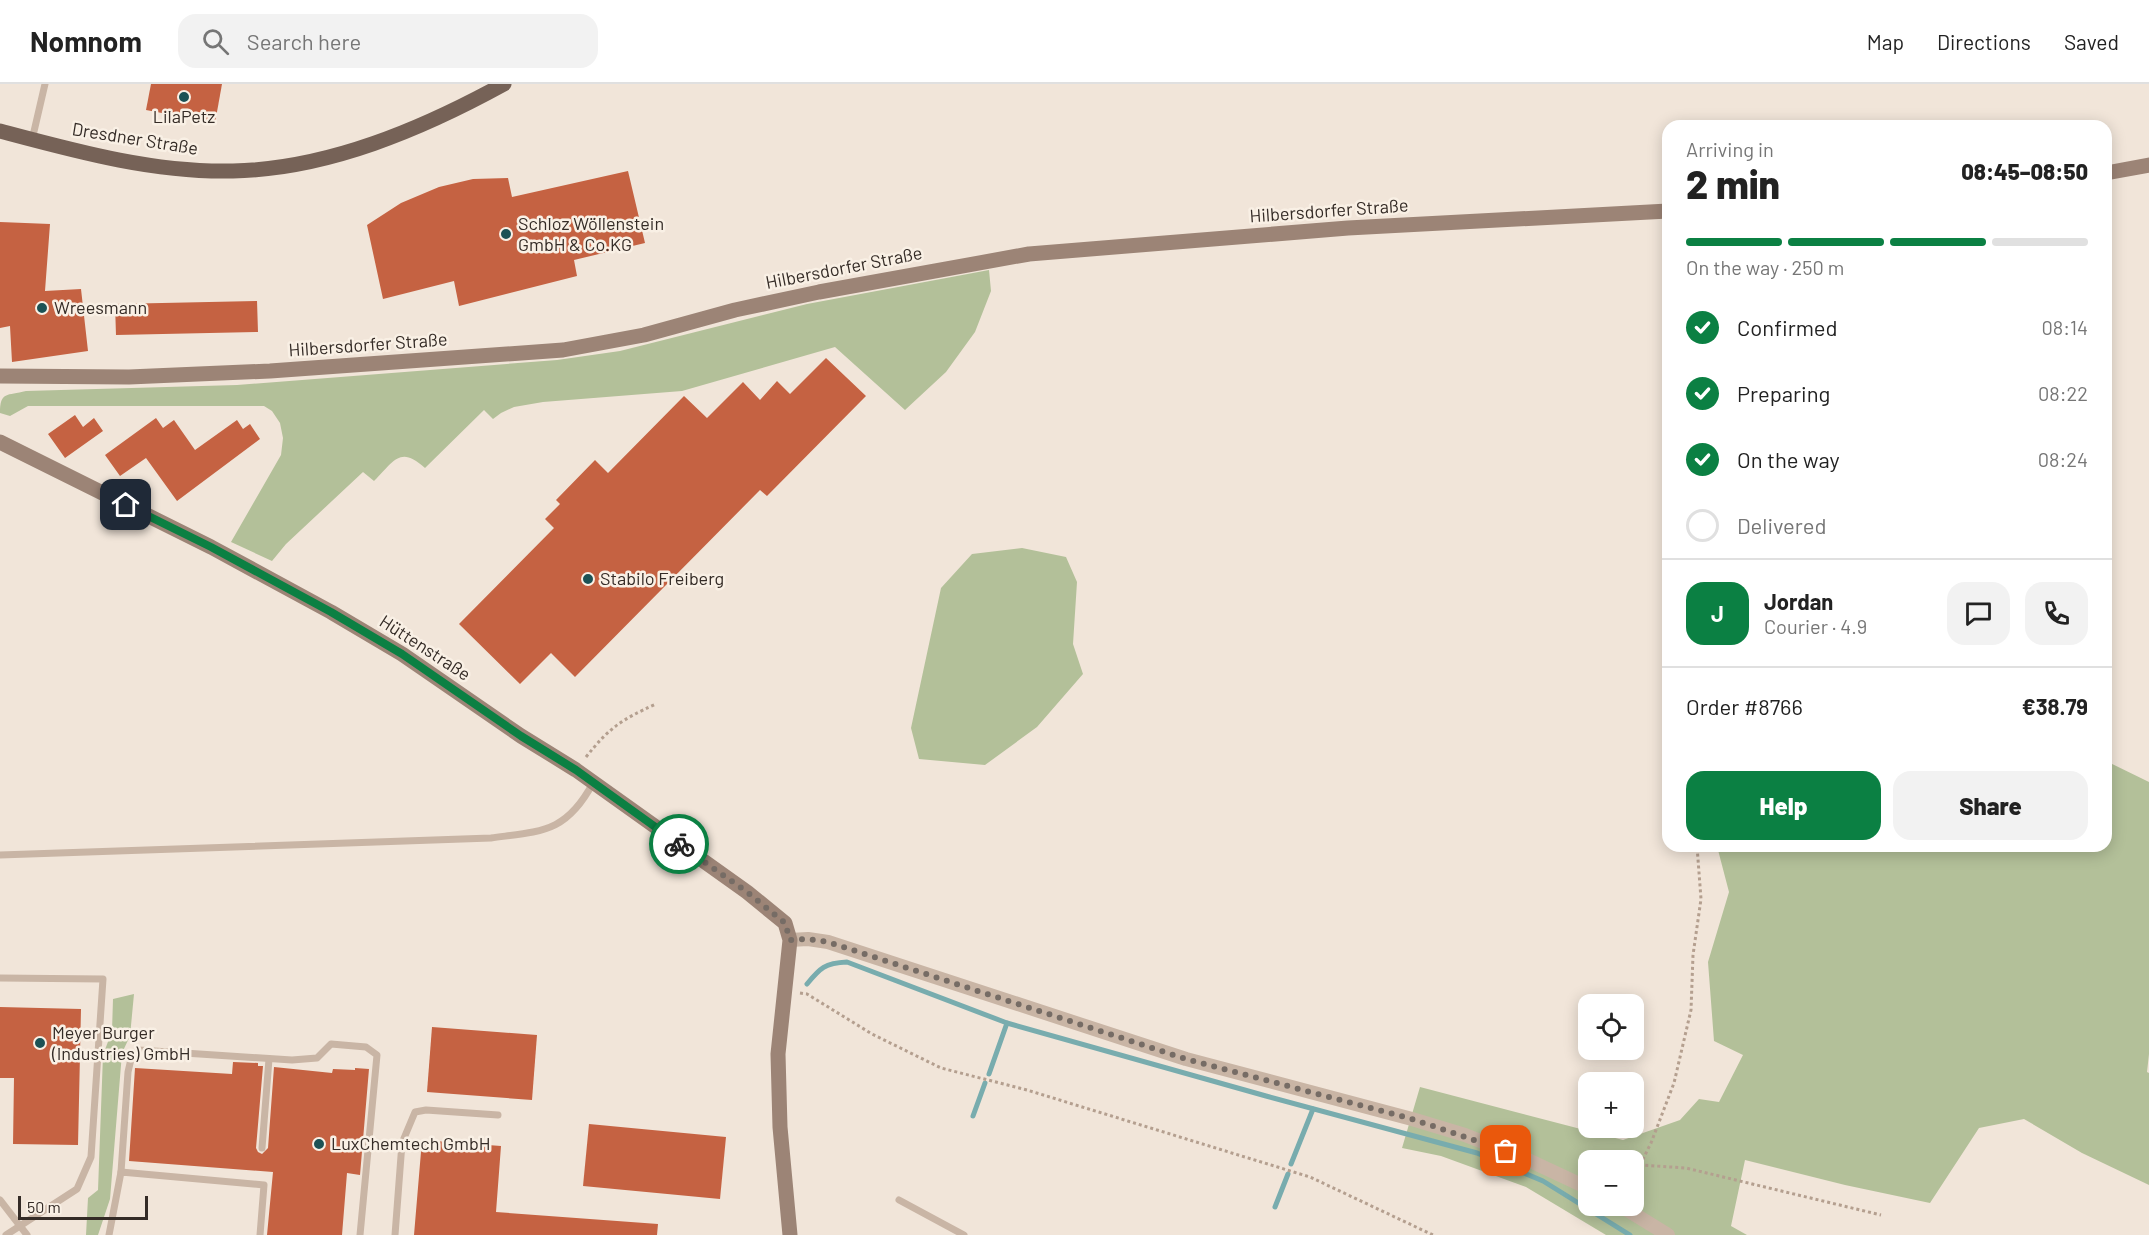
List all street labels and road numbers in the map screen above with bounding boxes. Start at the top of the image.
street label: Dresdner Straße [71,117,200,159]
street label: Hilbersdorfer Straße [1249,193,1409,227]
street label: Hilbersdorfer Straße [764,241,924,293]
street label: Hilbersdorfer Straße [288,327,448,361]
street label: Hüttenstraße [376,610,475,685]

